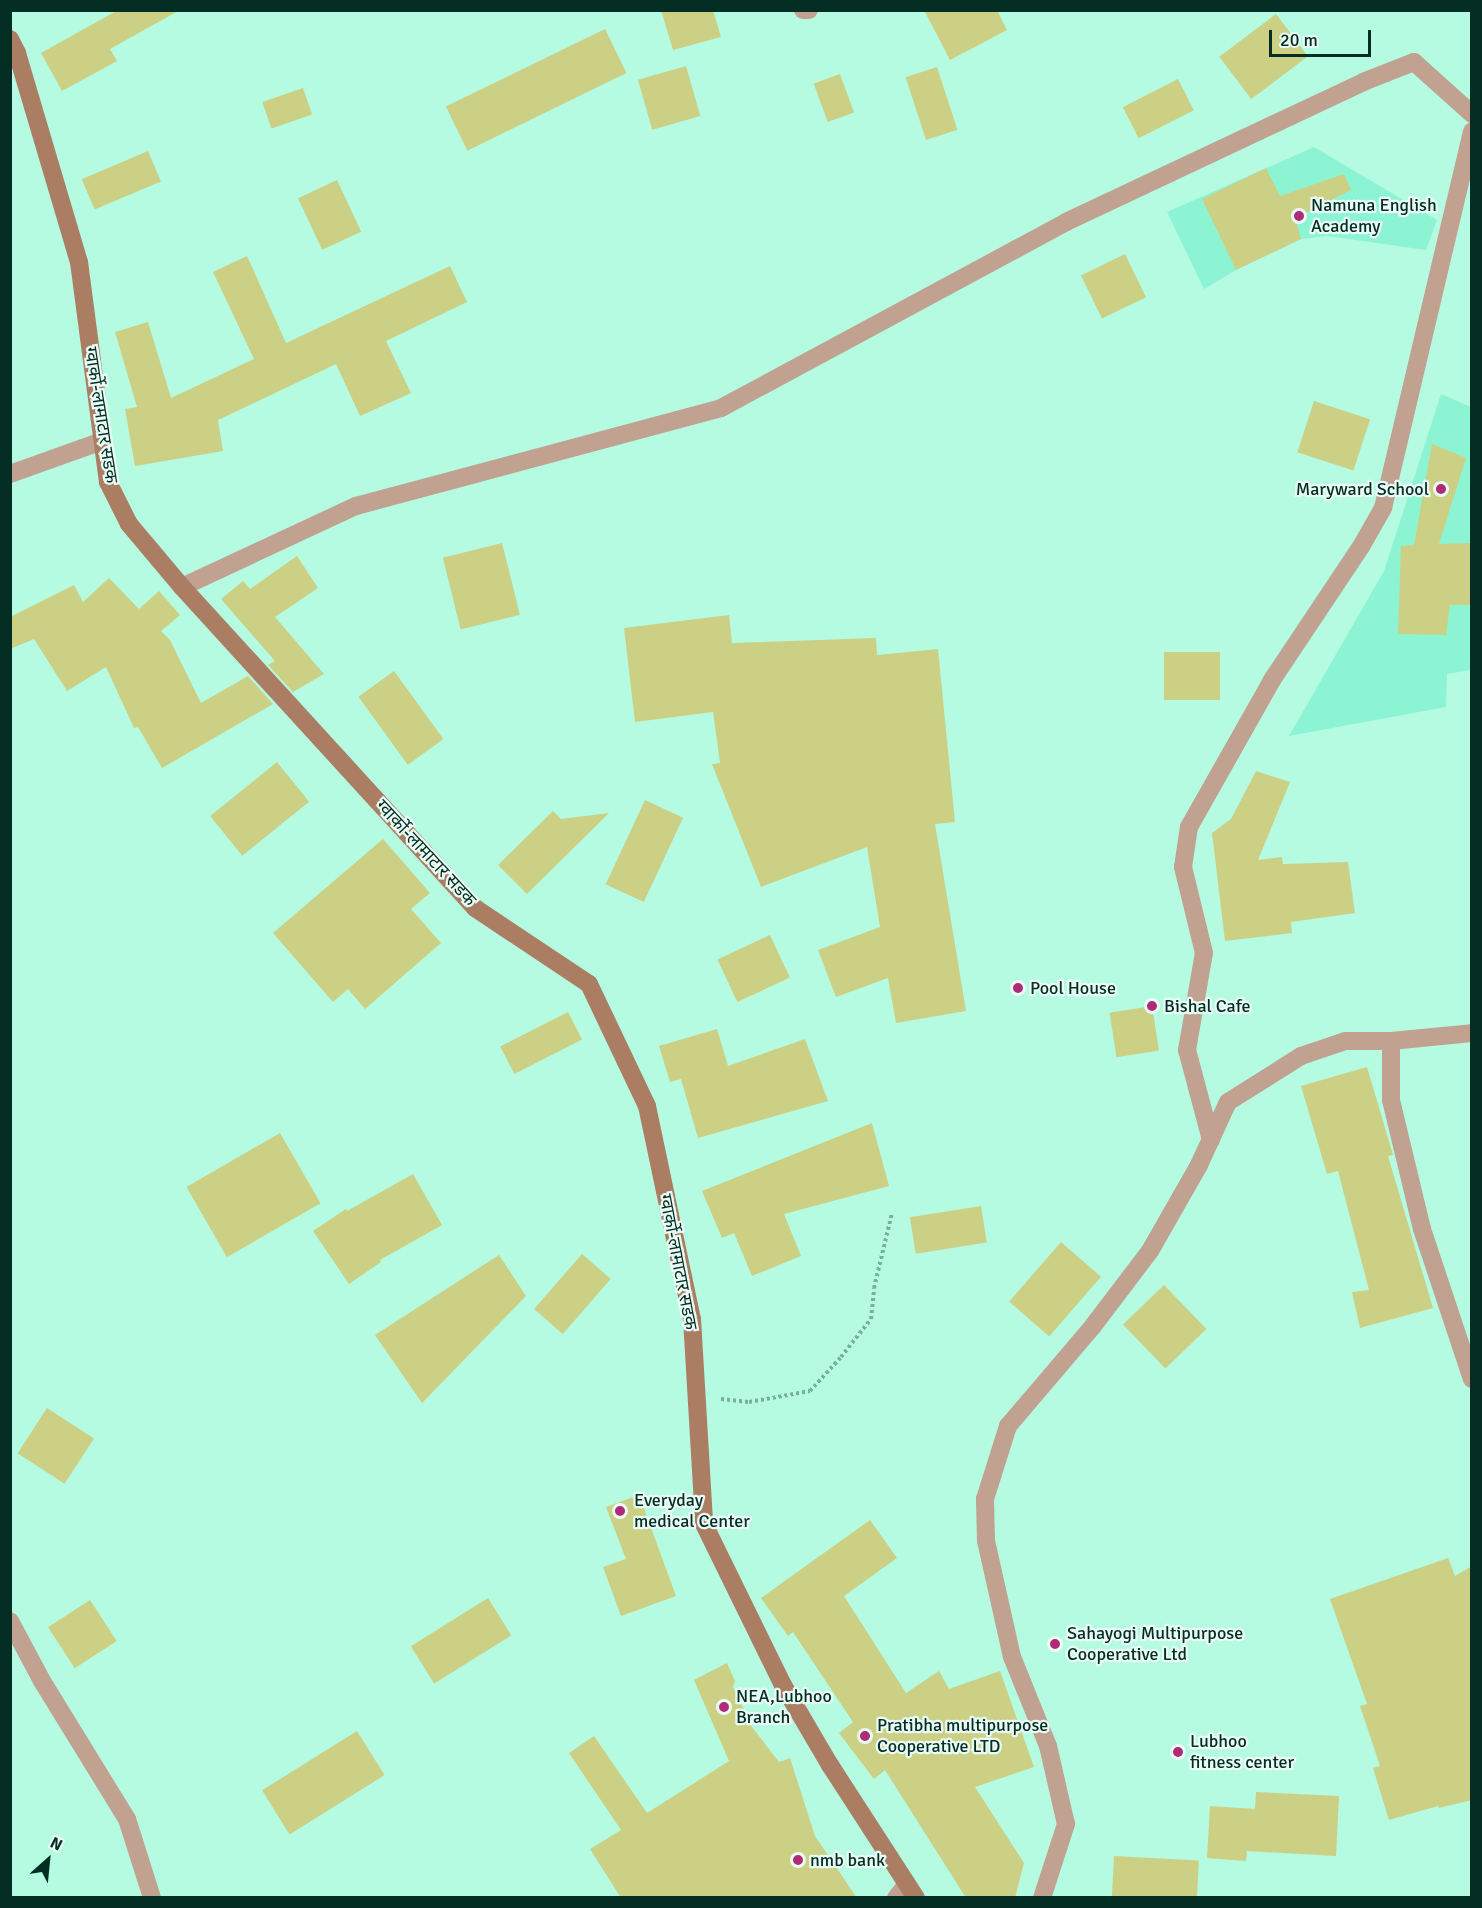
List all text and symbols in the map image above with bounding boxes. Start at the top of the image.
scale bar [1272,18,1374,56]
text: 20 m [1280,29,1318,51]
place label: Namuna English Academy [1311,195,1437,238]
marker: Namuna English Academy [1292,209,1306,223]
street label: ग्वार्को-लामाटार सडक [80,345,122,485]
place label: Maryward School [1296,478,1429,500]
marker: Maryward School [1434,482,1448,496]
street label: ग्वार्को-लामाटार सडक [371,795,481,911]
place label: Pool House [1030,977,1116,999]
marker: Pool House [1011,981,1025,995]
place label: Bishal Cafe [1164,995,1251,1017]
marker: Bishal Cafe [1145,999,1159,1013]
street label: ग्वार्को-लामाटार सडक [654,1192,702,1332]
place label: Everyday medical Center [634,1490,750,1532]
marker: Everyday medical Center [611,1502,629,1520]
place label: Sahayogi Multipurpose Cooperative Ltd [1067,1623,1243,1666]
marker: Sahayogi Multipurpose Cooperative Ltd [1048,1637,1062,1651]
place label: NEA,Lubhoo Branch [736,1686,832,1728]
marker: NEA,Lubhoo Branch [717,1700,731,1714]
place label: Pratibha multipurpose Cooperative LTD [877,1715,1048,1758]
marker: Pratibha multipurpose Cooperative LTD [858,1729,872,1743]
place label: Lubhoo fitness center [1190,1731,1294,1774]
marker: Lubhoo fitness center [1171,1745,1185,1759]
north arrow [18,1830,78,1890]
text: N [47,1833,66,1855]
place label: nmb bank [810,1849,885,1871]
marker: nmb bank [791,1853,805,1867]

